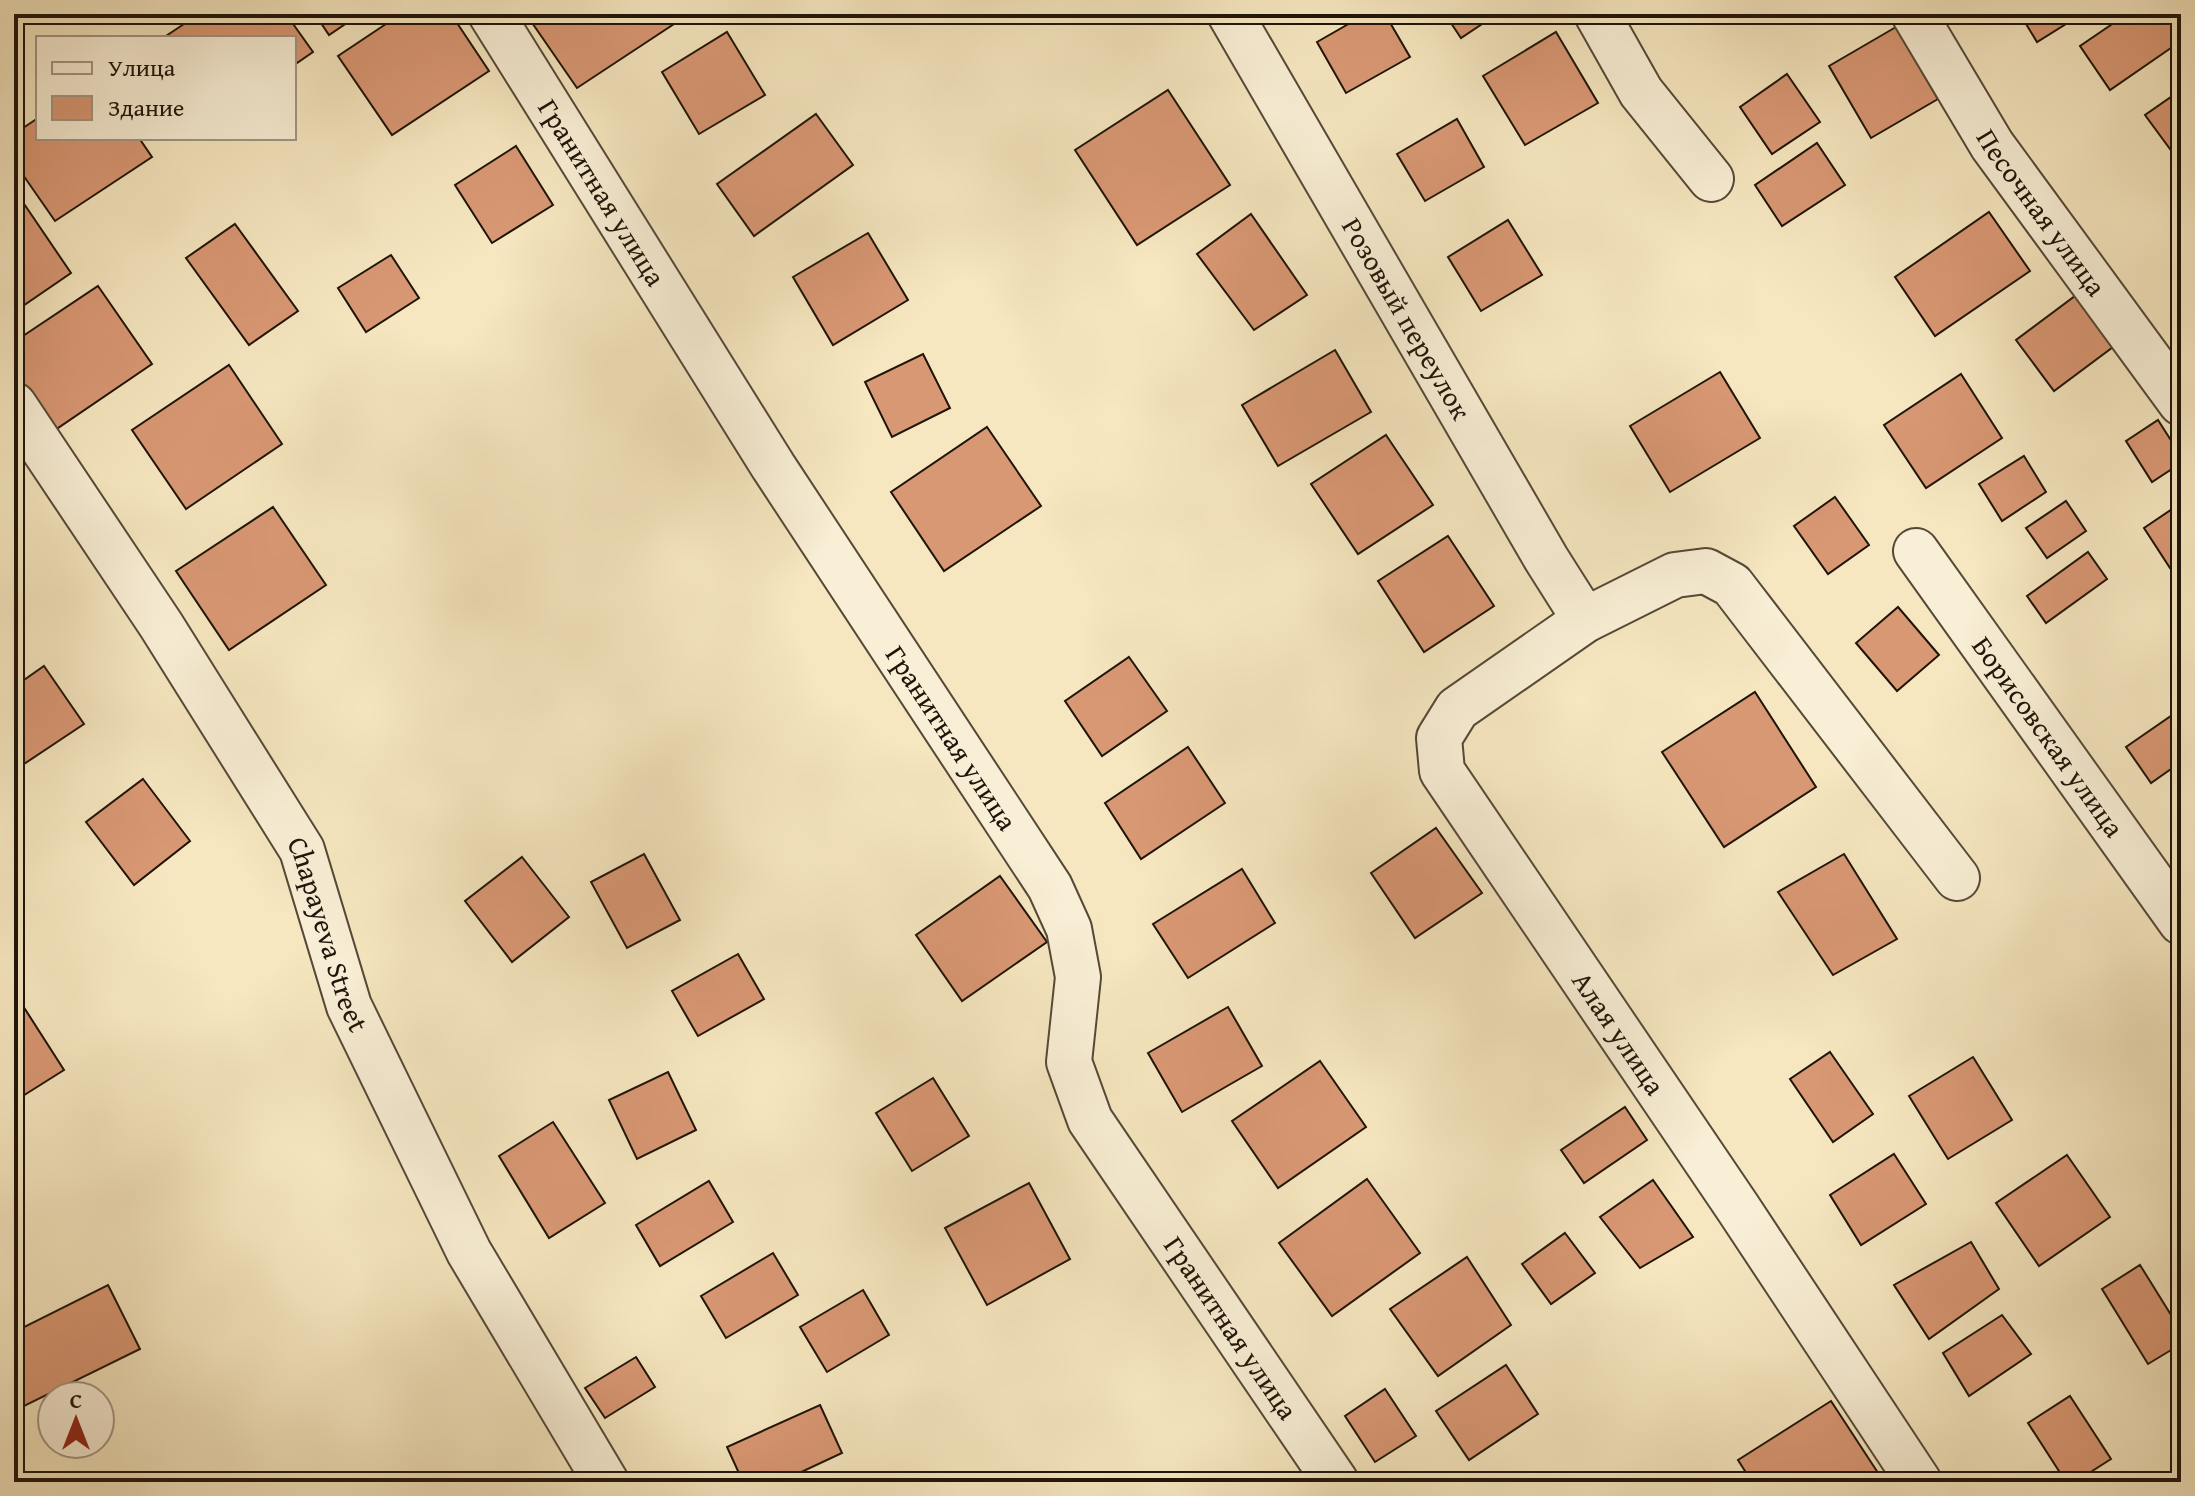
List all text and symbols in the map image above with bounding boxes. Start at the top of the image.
legend [36,36,296,140]
text: Улица [108,50,176,85]
text: Здание [108,90,184,125]
street label: Гранитная улица [529,90,677,294]
street label: Песочная улица [1967,121,2117,305]
street label: Розовый переулок [1332,209,1482,427]
street label: Борисовская улица [1963,627,2135,846]
street label: Гранитная улица [876,637,1029,839]
street label: Chapayeva Street [278,827,379,1039]
street label: Алая улица [1563,963,1676,1103]
street label: Гранитная улица [1154,1227,1309,1428]
north arrow [36,1380,116,1460]
text: С [70,1384,82,1416]

